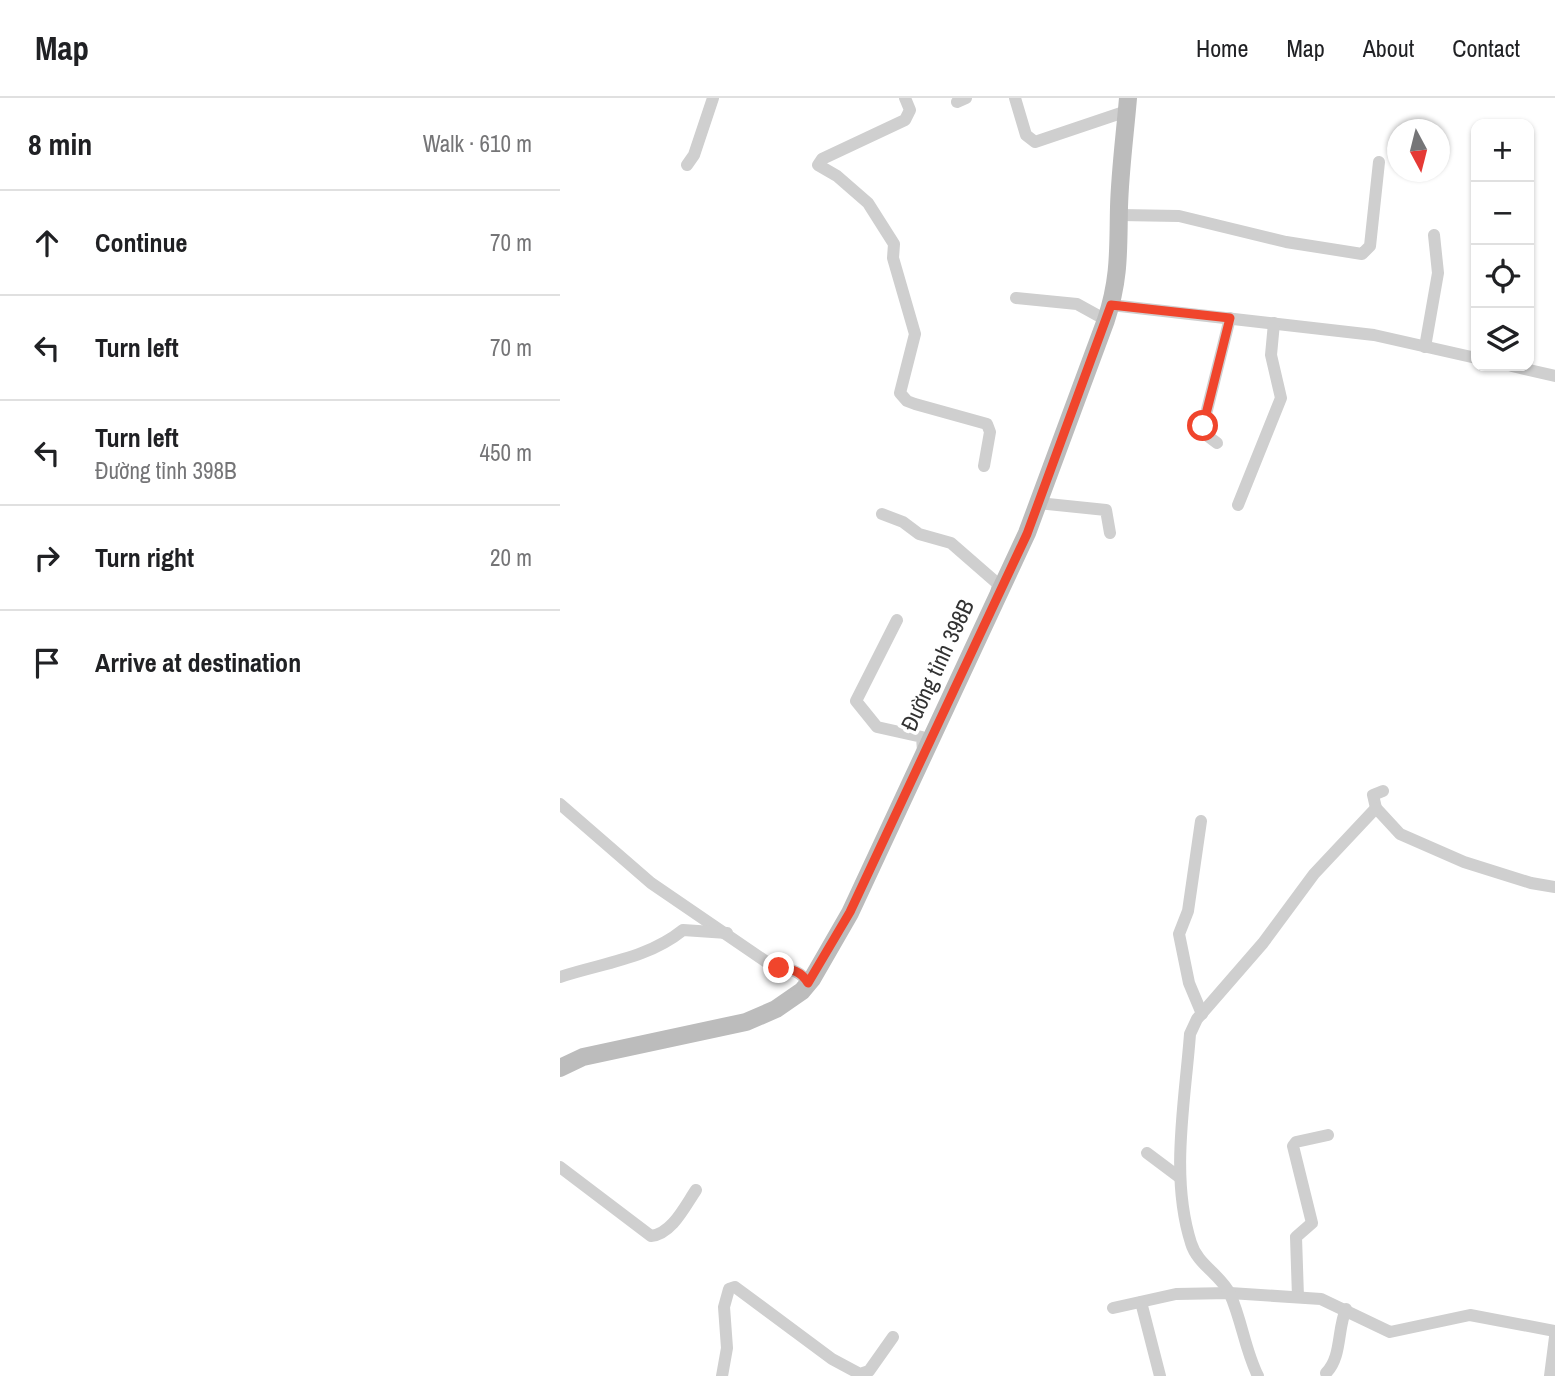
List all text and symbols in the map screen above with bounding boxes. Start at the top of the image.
text: Map [35,26,89,70]
text: Home [1196,32,1248,64]
text: Map [1286,32,1325,64]
text: About [1363,32,1414,64]
text: Contact [1452,32,1520,64]
north arrow [1387,119,1450,182]
map controls [1471,119,1534,371]
button: + [1471,119,1534,182]
text: 8 min [28,124,92,164]
text: Walk · 610 m [423,128,532,159]
button: − [1471,182,1534,245]
icon: ahead [28,224,66,262]
text: Continue [95,225,187,260]
text: 70 m [490,227,532,258]
button: locate [1471,245,1534,308]
button: layers [1471,308,1534,371]
icon: left [28,329,66,367]
text: Turn left [95,330,179,365]
text: 70 m [490,332,532,363]
route start [1187,410,1218,441]
text: Turn left [95,420,179,455]
icon: left [28,434,66,472]
text: 450 m [480,437,532,468]
text: Đường tỉnh 398B [95,455,237,486]
icon: right [28,539,66,577]
text: Turn right [95,540,194,575]
text: 20 m [490,542,532,573]
street label: Đường tỉnh 398B [893,594,981,736]
icon: arrive [28,644,66,682]
text: Arrive at destination [95,645,301,680]
route end [763,952,794,983]

